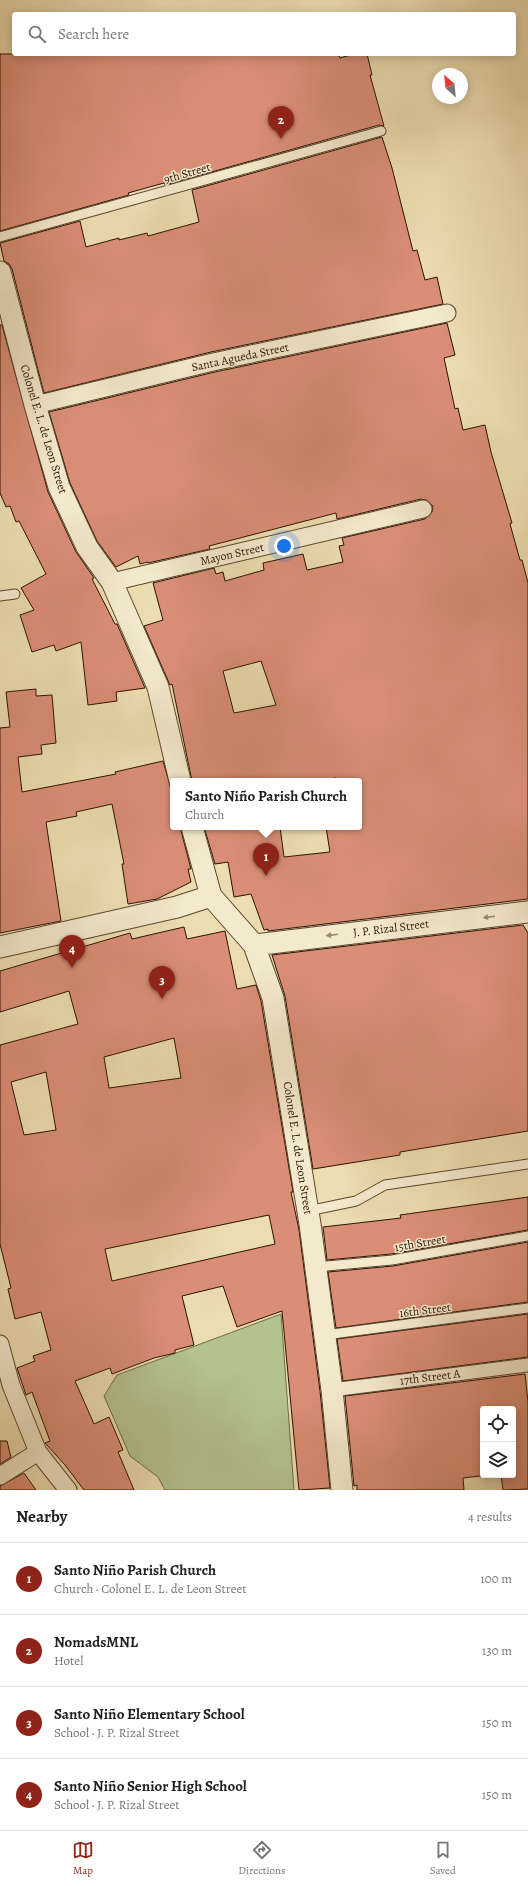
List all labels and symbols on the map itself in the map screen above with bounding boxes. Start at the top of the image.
north arrow [432,68,468,104]
pin: 2 [268,106,294,139]
street label: 9th Street [162,159,212,187]
street label: Santa Agueda Street [190,339,290,375]
street label: Colonel E. L. de Leon Street [17,362,71,496]
your location [274,536,294,556]
street label: Mayon Street [199,539,266,569]
pin: 1 [253,843,279,876]
one-way arrow [483,914,495,920]
street label: J. P. Rizal Street [352,915,430,941]
one-way arrow [326,932,338,939]
pin: 4 [59,935,85,968]
pin: 3 [149,966,175,999]
street label: Colonel E. L. de Leon Street [280,1080,316,1216]
street label: 15th Street [393,1231,447,1255]
street label: 16th Street [398,1299,452,1321]
street label: 17th Street A [399,1365,462,1389]

